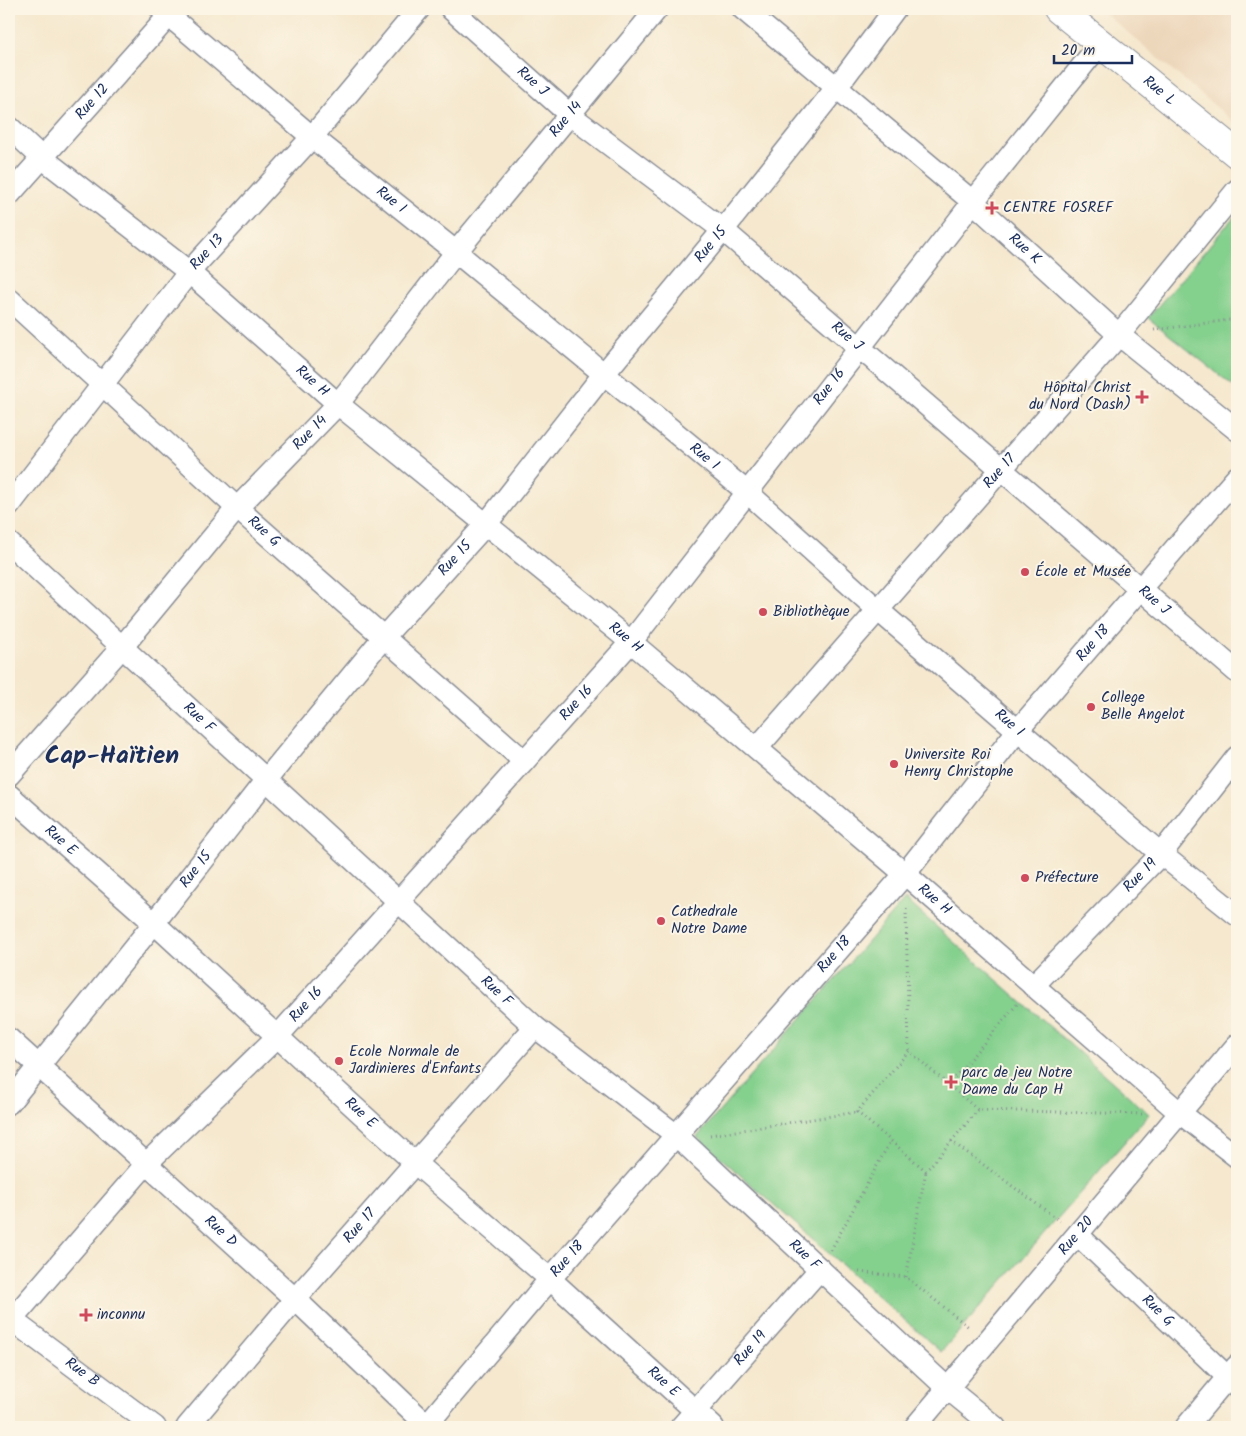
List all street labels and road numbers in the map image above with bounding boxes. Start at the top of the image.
street label: Rue J [511,61,554,103]
street label: Rue L [1137,70,1181,112]
street label: Rue 12 [69,78,115,125]
street label: Rue 14 [543,95,588,143]
street label: Rue I [370,180,412,220]
street label: Rue 15 [688,220,734,268]
street label: Rue K [1003,227,1047,271]
street label: Rue 13 [184,228,230,276]
street label: Rue J [825,316,869,358]
street label: Rue H [290,359,335,403]
street label: Rue 16 [807,363,852,411]
street label: Rue 14 [287,409,333,456]
street label: Rue I [684,437,725,477]
street label: Rue 17 [977,447,1023,494]
street label: Rue G [242,510,286,553]
street label: Rue 15 [432,534,478,582]
street label: Rue J [1132,580,1176,622]
street label: Rue H [603,616,648,659]
street label: Rue 18 [1070,619,1117,667]
street label: Rue 16 [554,679,599,726]
street label: Rue F [177,696,221,740]
street label: Rue I [989,703,1030,743]
street label: Rue E [39,819,84,863]
street label: Rue 15 [174,845,219,893]
street label: Rue 19 [1117,852,1163,898]
street label: Rue H [912,878,957,921]
street label: Rue 18 [811,930,858,979]
street label: Rue F [475,970,519,1013]
street label: Rue 16 [283,981,329,1028]
street label: Rue E [339,1091,383,1135]
street label: Rue 17 [337,1202,383,1249]
street label: Rue D [198,1210,243,1253]
street label: Rue 20 [1052,1211,1100,1261]
street label: Rue F [783,1234,827,1277]
street label: Rue 18 [544,1235,591,1283]
street label: Rue G [1136,1289,1180,1333]
street label: Rue 19 [728,1324,773,1371]
street label: Rue B [59,1351,104,1394]
street label: Rue E [641,1360,686,1404]

